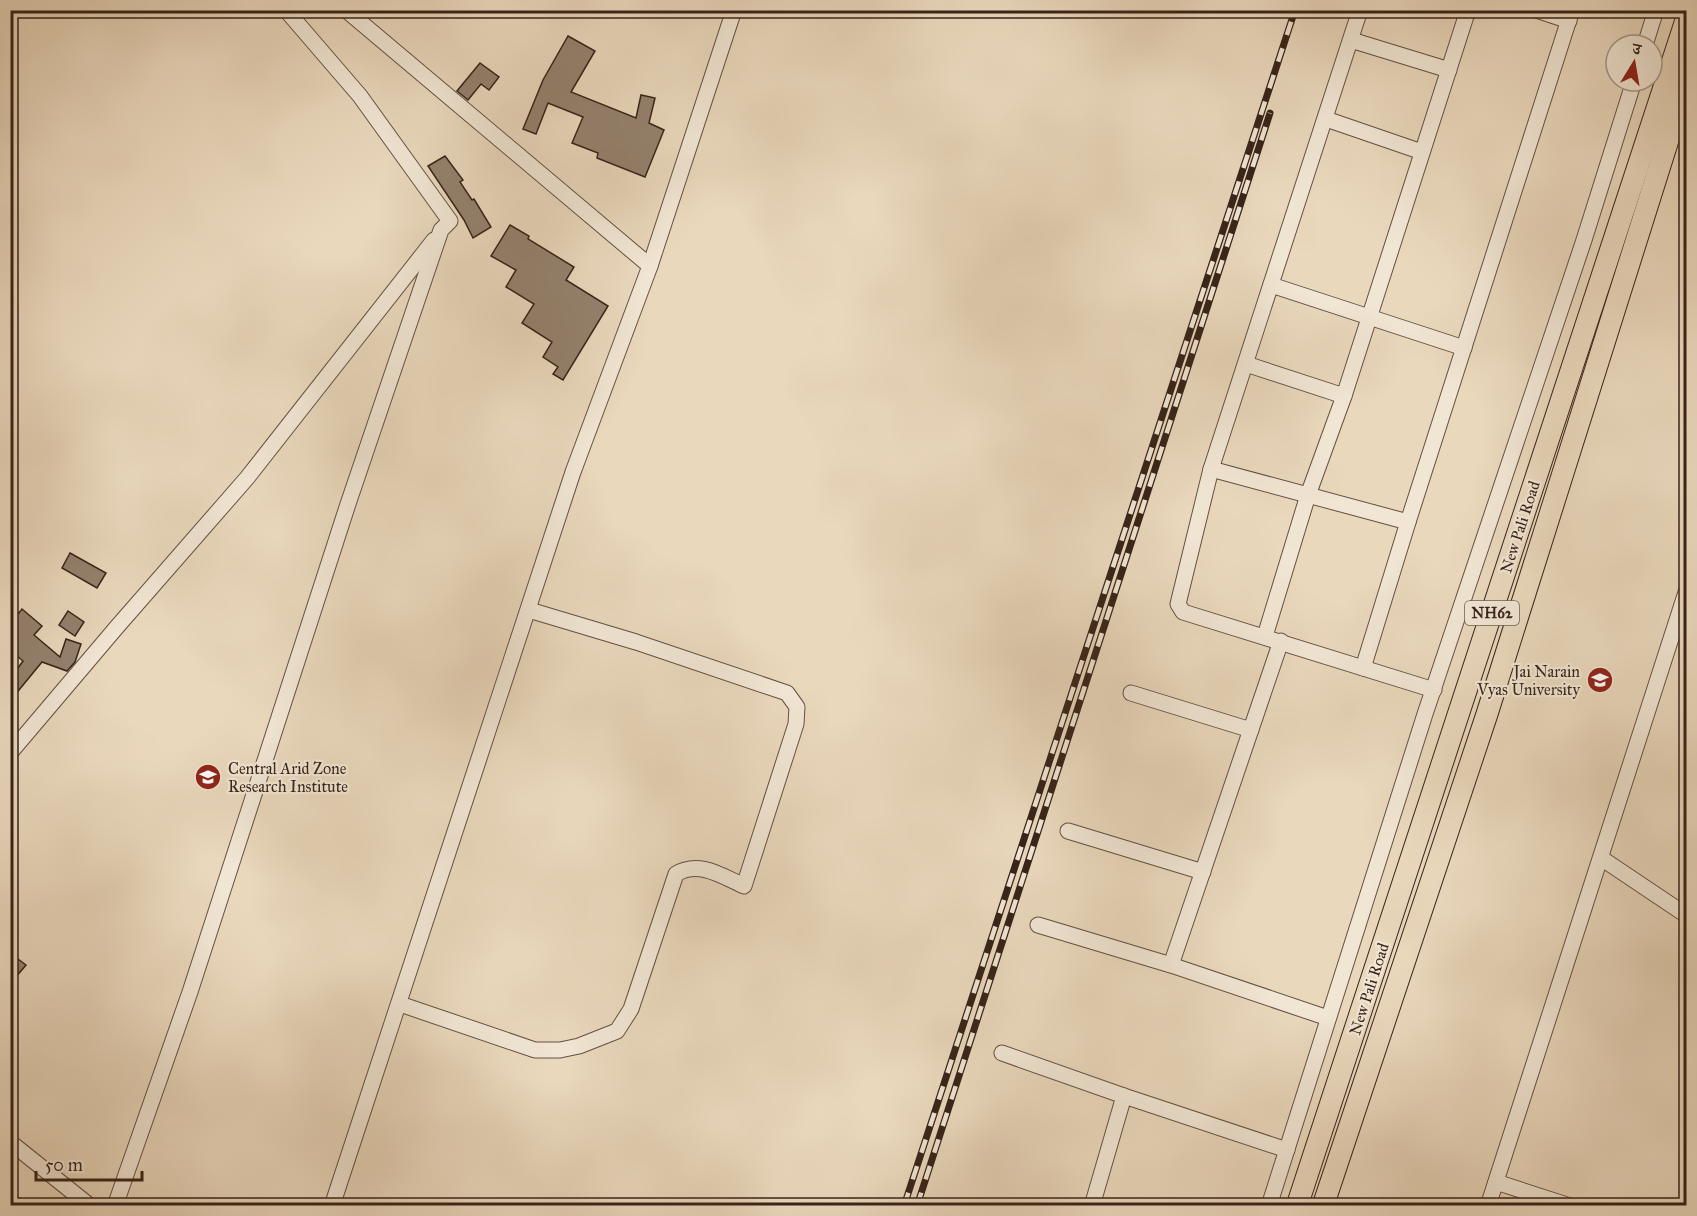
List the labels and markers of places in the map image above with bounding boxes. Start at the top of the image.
place label: Jai Narain Vyas University [1476,662,1580,699]
school or university icon: Jai Narain Vyas University [1585,665,1615,695]
place label: Central Arid Zone Research Institute [228,759,348,796]
school or university icon: Central Arid Zone Research Institute [193,762,223,792]

